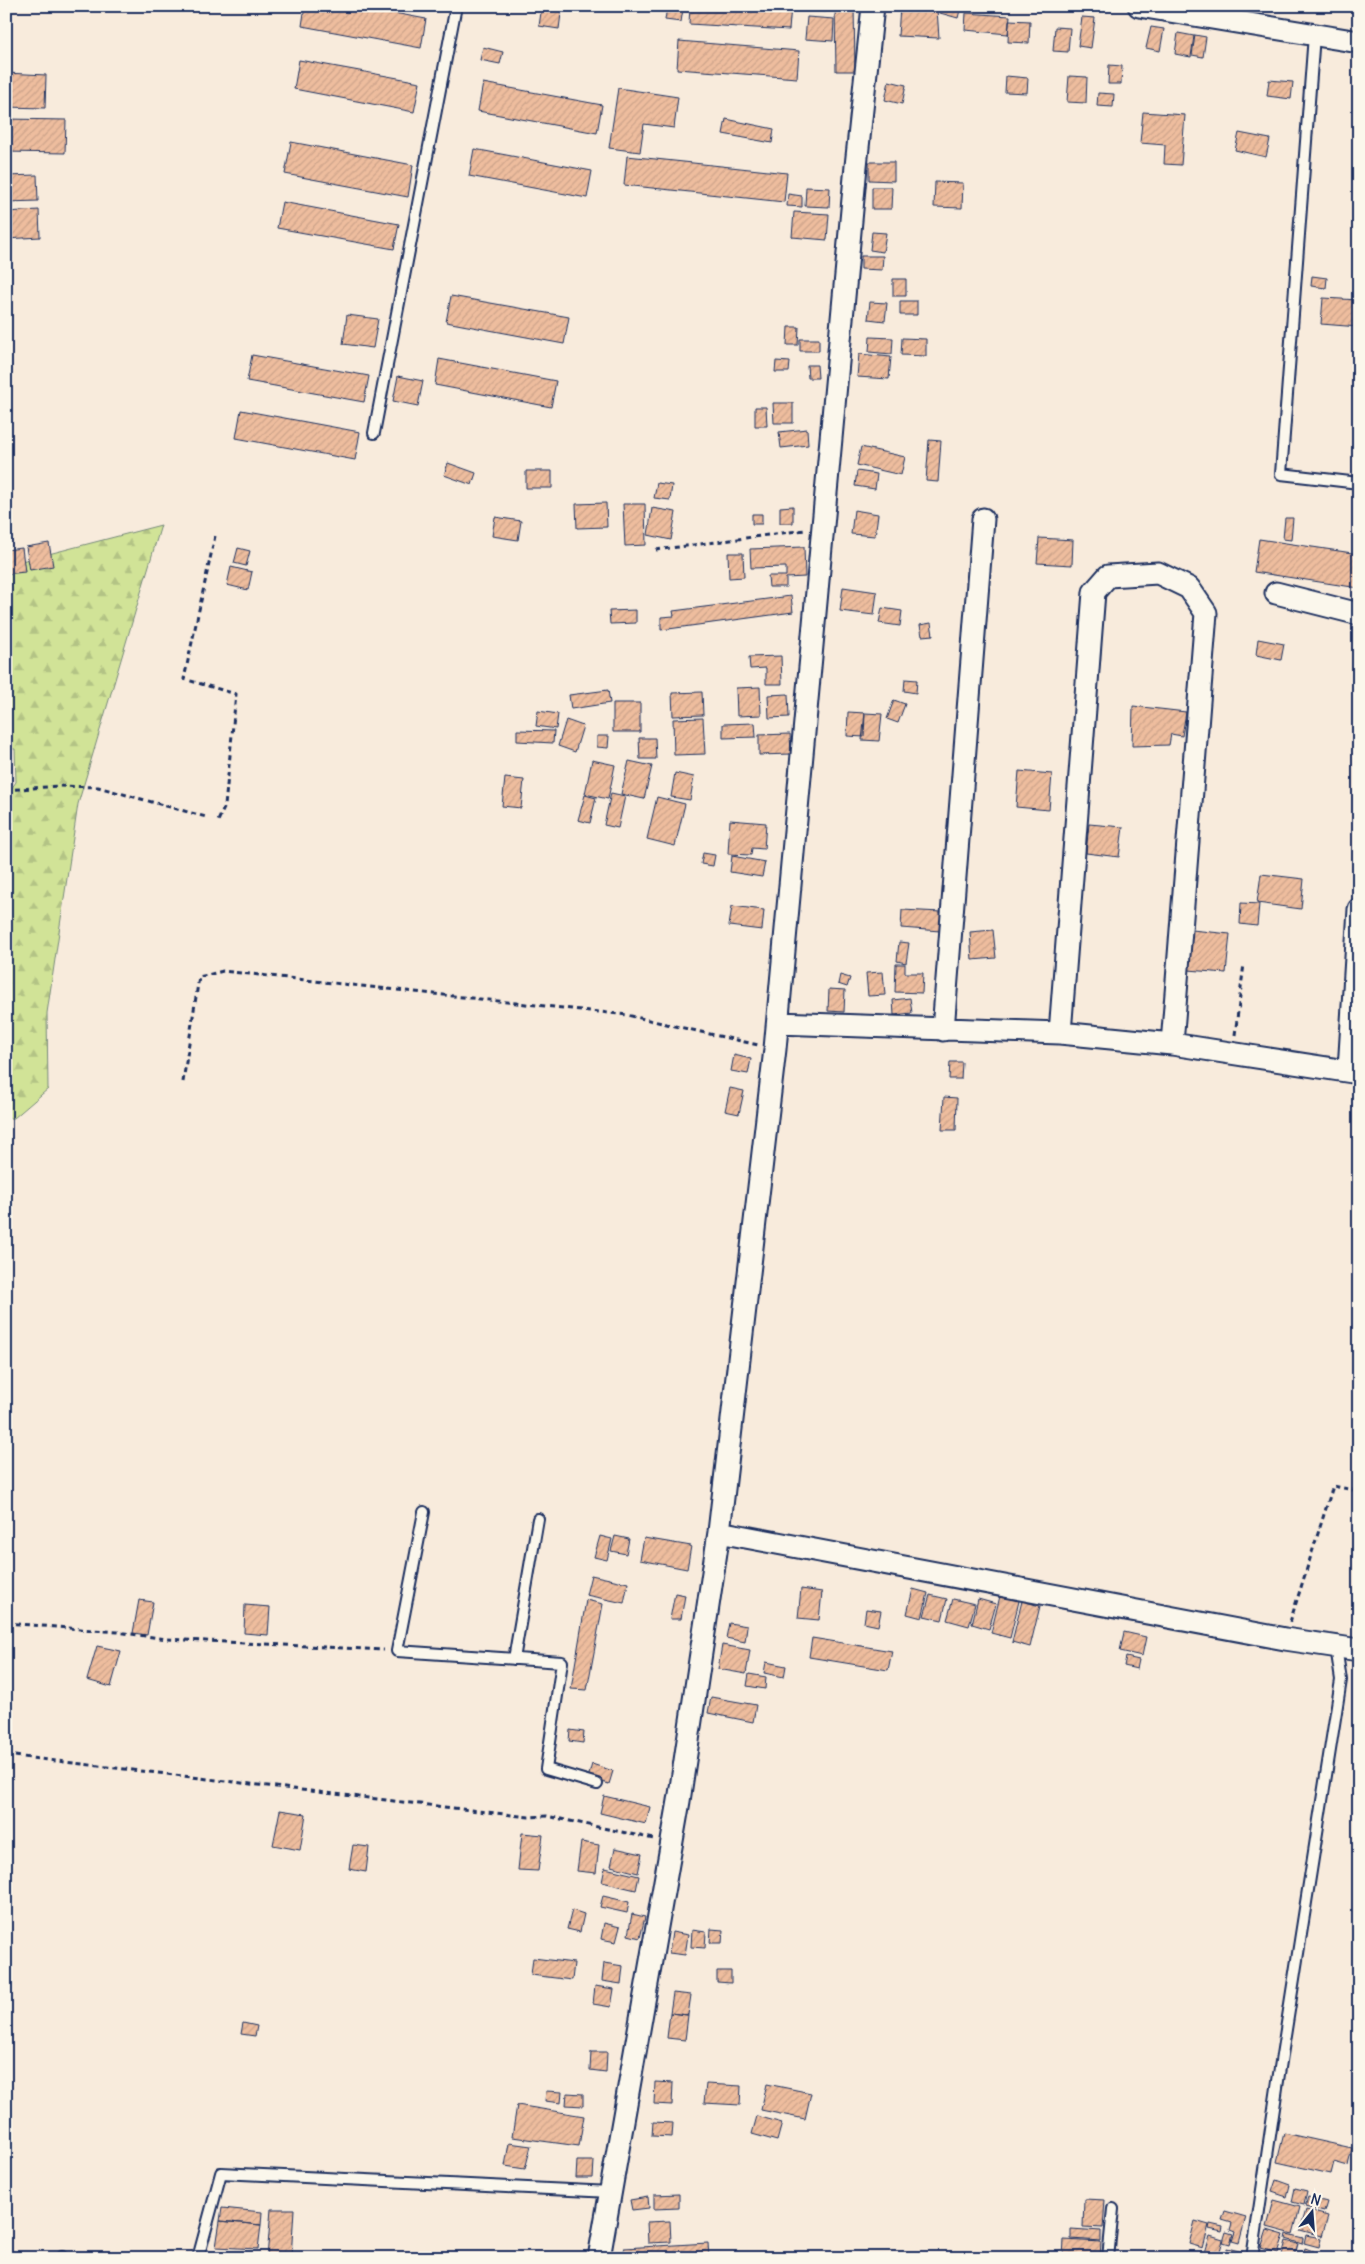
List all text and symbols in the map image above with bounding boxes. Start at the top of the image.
north arrow [1288,2186,1338,2236]
text: N [1309,2190,1323,2210]

